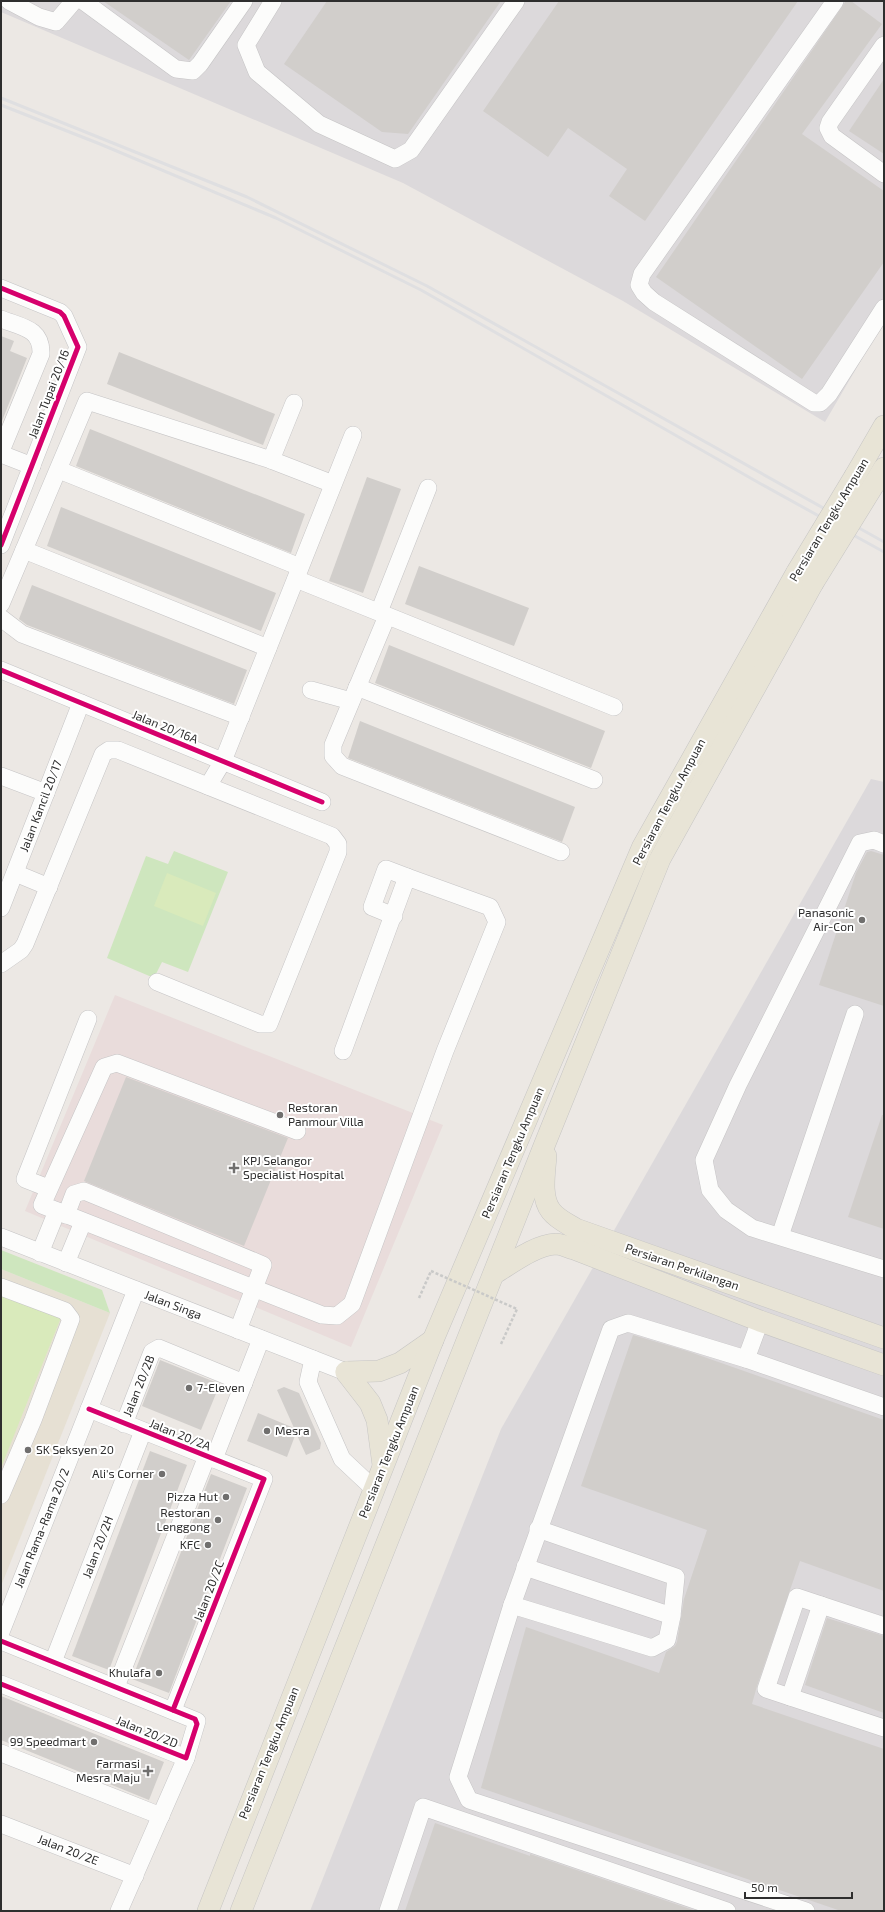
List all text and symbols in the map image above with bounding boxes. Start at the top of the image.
street label: Jalan Tupai 20/16 [25,347,71,440]
street label: Persiaran Tengku Ampuan [786,455,870,584]
street label: Jalan 20/16A [130,707,201,746]
street label: Persiaran Tengku Ampuan [629,736,707,867]
street label: Jalan Kancil 20/17 [16,758,64,853]
place label: Panasonic Air-Con [798,905,854,933]
marker: Panasonic Air-Con [857,915,867,925]
street label: Persiaran Tengku Ampuan [478,1085,546,1220]
place label: Restoran Panmour Villa [288,1100,364,1128]
marker: Restoran Panmour Villa [275,1110,285,1120]
place label: KPJ Selangor Specialist Hospital [243,1153,344,1181]
marker: KPJ Selangor Specialist Hospital [228,1162,240,1174]
street label: Persiaran Perkilangan [623,1240,741,1292]
street label: Jalan Singa [143,1287,204,1321]
street label: Jalan 20/2B [119,1353,157,1418]
place label: 7-Eleven [197,1380,245,1394]
marker: 7-Eleven [184,1383,194,1393]
street label: Persiaran Tengku Ampuan [355,1384,421,1520]
street label: Jalan 20/2A [148,1415,214,1453]
place label: Mesra [275,1423,309,1437]
marker: Mesra [262,1426,272,1436]
place label: SK Seksyen 20 [36,1442,114,1456]
marker: SK Seksyen 20 [23,1445,33,1455]
street label: Jalan Rama-Rama 20/2 [11,1466,72,1589]
place label: Ali's Corner [92,1466,154,1480]
marker: Ali's Corner [157,1469,167,1479]
place label: Pizza Hut [167,1489,218,1503]
marker: Pizza Hut [221,1492,231,1502]
place label: Restoran Lenggong [157,1505,210,1533]
street label: Jalan 20/2H [79,1514,115,1580]
marker: Restoran Lenggong [213,1515,223,1525]
place label: KFC [180,1537,200,1551]
marker: KFC [203,1540,213,1550]
street label: Jalan 20/2C [190,1558,226,1623]
place label: Khulafa [109,1665,151,1679]
marker: Khulafa [154,1668,164,1678]
street label: Persiaran Tengku Ampuan [235,1685,301,1821]
street label: Jalan 20/2D [114,1712,180,1750]
place label: 99 Speedmart [10,1734,86,1748]
marker: 99 Speedmart [89,1737,99,1747]
place label: Farmasi Mesra Maju [76,1756,140,1785]
marker: Farmasi Mesra Maju [143,1766,153,1776]
street label: Jalan 20/2E [36,1831,101,1867]
scale bar [745,1874,852,1900]
text: 50 m [751,1880,778,1894]

